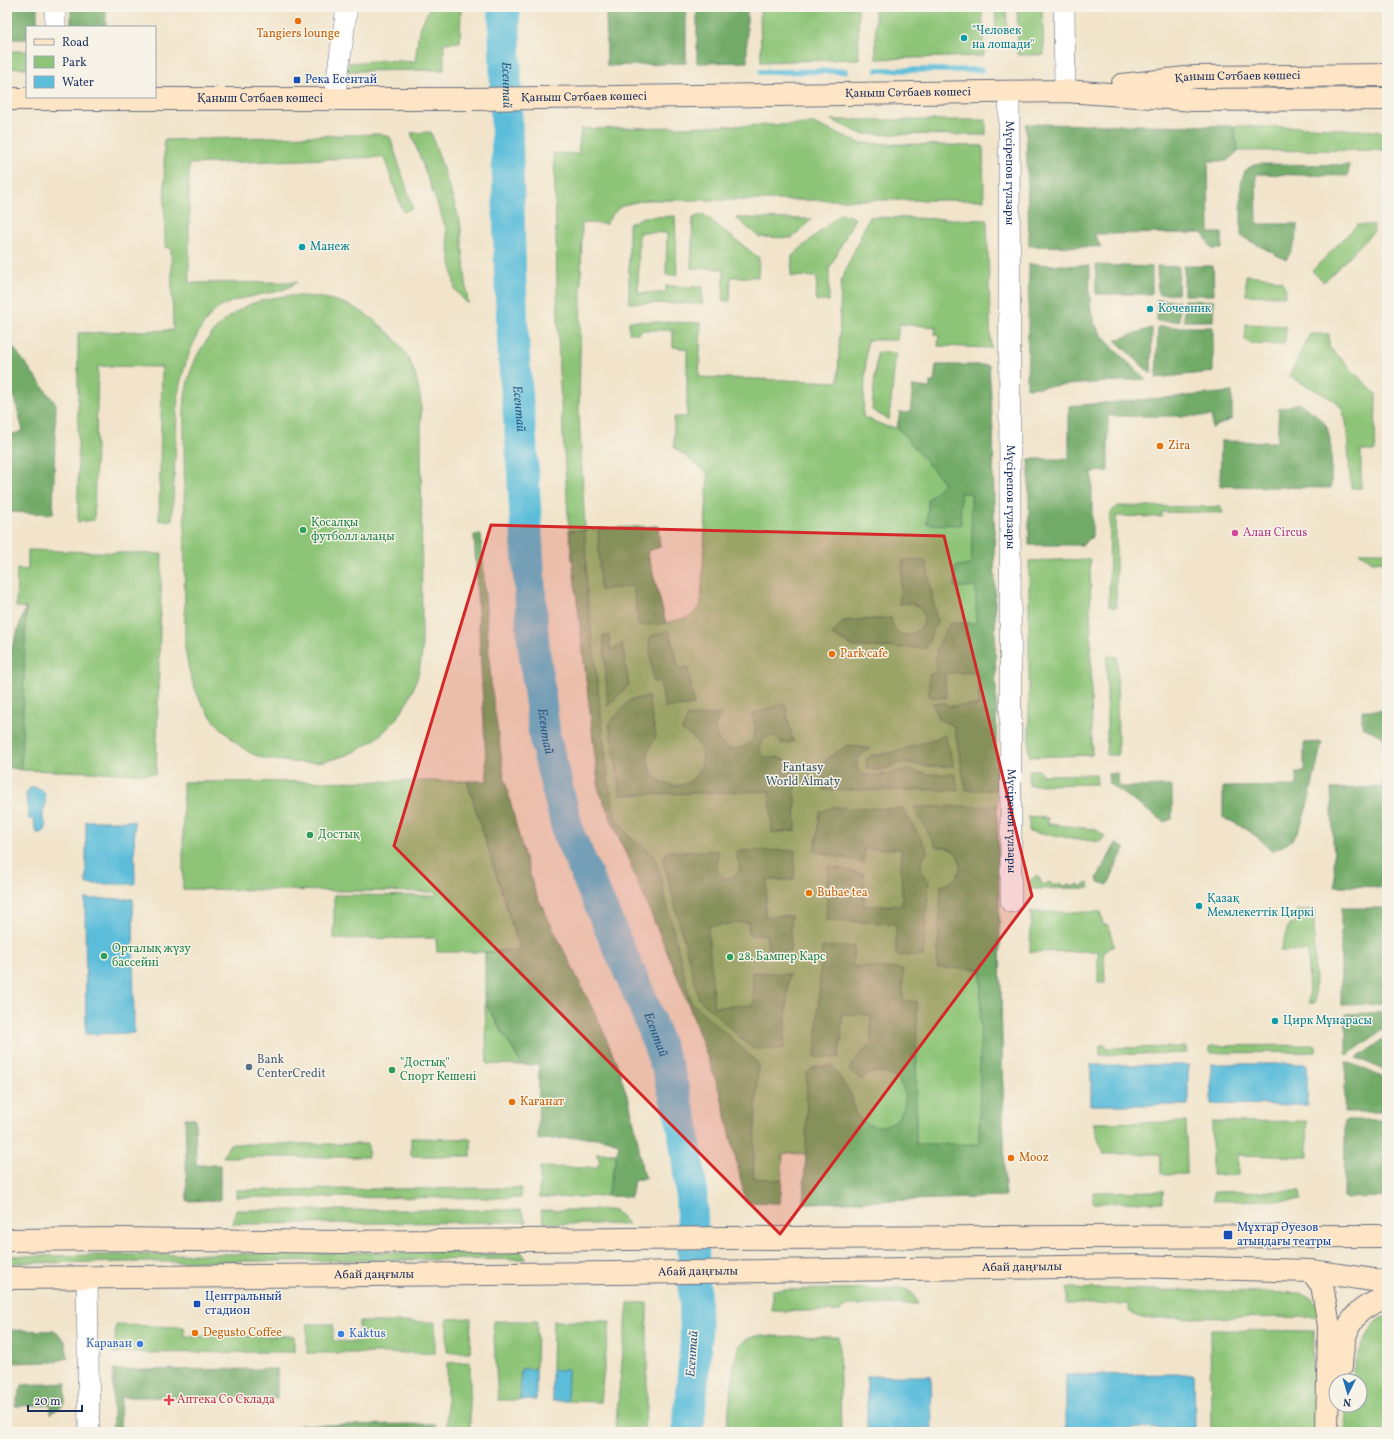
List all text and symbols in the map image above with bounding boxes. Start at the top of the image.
marker: Tangiers lounge [293,16,303,26]
place label: "Человек на лошади" [972,23,1035,53]
legend [26,26,156,98]
place label: Tangiers lounge [256,26,340,42]
marker: "Человек на лошади" [959,33,969,43]
text: Road [62,35,89,51]
text: Park [62,55,87,71]
water label: Есентай [496,61,515,109]
street label: Қаныш Сәтбаев көшесі [1174,68,1301,87]
place label: Река Есентай [305,72,377,88]
text: Water [62,75,94,91]
marker: Река Есентай [292,75,302,85]
street label: Қаныш Сәтбаев көшесі [845,84,972,102]
street label: Қаныш Сәтбаев көшесі [521,89,648,106]
street label: Қаныш Сәтбаев көшесі [197,91,323,107]
street label: Мүсірепов гүлзары [1001,121,1017,226]
place label: Манеж [310,239,350,255]
marker: Манеж [297,242,307,252]
place label: Кочевник [1158,301,1212,317]
marker: Кочевник [1145,304,1155,314]
water label: Есентай [507,385,529,433]
place label: Zira [1168,438,1190,454]
marker: Zira [1155,441,1165,451]
street label: Мүсірепов гүлзары [1002,445,1018,550]
place label: Қосалқы футболл алаңы [311,515,395,545]
marker: Қосалқы футболл алаңы [298,525,308,535]
place label: Алан Circus [1243,525,1307,541]
marker: Алан Circus [1230,528,1240,538]
place label: Park cafe [840,646,888,662]
marker: Park cafe [827,649,837,659]
water label: Есентай [532,707,558,757]
park label: Fantasy World Almaty [766,760,841,790]
street label: Мүсірепов гүлзары [1003,769,1019,874]
place label: Достық [318,827,360,843]
marker: Достық [305,830,315,840]
place label: Bubae tea [817,885,868,901]
marker: Bubae tea [804,888,814,898]
place label: Қазақ Мемлекеттік Циркі [1207,891,1314,921]
marker: Қазақ Мемлекеттік Циркі [1194,901,1204,911]
place label: Орталық жүзу бассейні [112,941,191,971]
place label: 28. Бампер Карс [738,949,825,965]
marker: Орталық жүзу бассейні [99,951,109,961]
marker: 28. Бампер Карс [725,952,735,962]
water label: Есентай [638,1010,672,1060]
place label: Цирк Мұнарасы [1283,1013,1372,1029]
marker: Цирк Мұнарасы [1270,1016,1280,1026]
place label: Bank CenterCredit [257,1052,326,1082]
place label: "Достық" Спорт Кешені [400,1055,477,1085]
marker: Bank CenterCredit [244,1062,254,1072]
marker: "Достық" Спорт Кешені [387,1065,397,1075]
place label: Кағанат [520,1094,564,1110]
marker: Кағанат [507,1097,517,1107]
place label: Mooz [1019,1150,1049,1166]
marker: Mooz [1006,1153,1016,1163]
place label: Мұхтар Әуезов атындағы театры [1237,1220,1332,1250]
marker: Мұхтар Әуезов атындағы театры [1222,1229,1234,1241]
street label: Абай даңғылы [982,1259,1062,1276]
street label: Абай даңғылы [658,1263,739,1280]
street label: Абай даңғылы [334,1267,414,1283]
place label: Центральный стадион [205,1289,282,1319]
marker: Центральный стадион [192,1299,202,1309]
place label: Degusto Coffee [203,1325,282,1341]
place label: Kaktus [349,1326,386,1342]
marker: Degusto Coffee [190,1328,200,1338]
marker: Kaktus [336,1329,346,1339]
water label: Есентай [682,1330,704,1378]
place label: Караван [86,1336,132,1352]
marker: Караван [135,1339,145,1349]
north arrow [1328,1373,1368,1413]
scale bar [28,1387,82,1413]
place label: Аптека Со Склада [177,1392,275,1408]
text: 20 m [34,1394,61,1410]
text: N [1343,1394,1352,1409]
marker: Аптека Со Склада [164,1395,174,1405]

